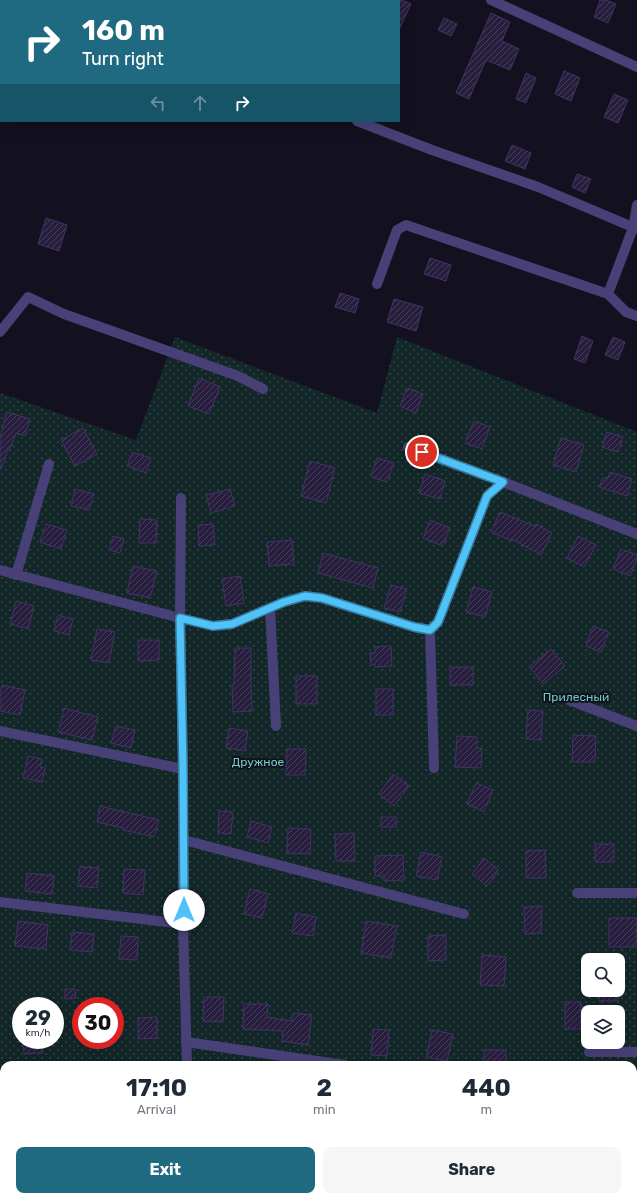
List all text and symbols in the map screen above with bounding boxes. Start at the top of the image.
text: 160 m [82,14,165,47]
icon: right [16,16,68,68]
text: Turn right [82,48,164,70]
icon: left [147,92,169,114]
icon: ahead [189,92,211,114]
icon: right [231,92,253,114]
pin [405,435,439,469]
icon: arrive [411,441,433,463]
park label: Прилесный [543,690,609,704]
park label: Дружное [232,755,285,769]
position arrow [163,889,205,931]
map controls [581,953,625,1049]
button: search [581,953,625,997]
speed limit sign: 30 [72,997,124,1049]
button: layers [581,1005,625,1049]
text: 29 [25,1006,51,1030]
text: km/h [26,1027,50,1039]
text: 17:10 [126,1074,187,1102]
text: 2 [317,1074,332,1102]
text: 440 [462,1074,511,1102]
text: Arrival [137,1102,176,1117]
text: min [313,1102,336,1117]
text: m [481,1102,492,1117]
button: Exit [16,1147,315,1193]
button: Share [323,1147,621,1193]

